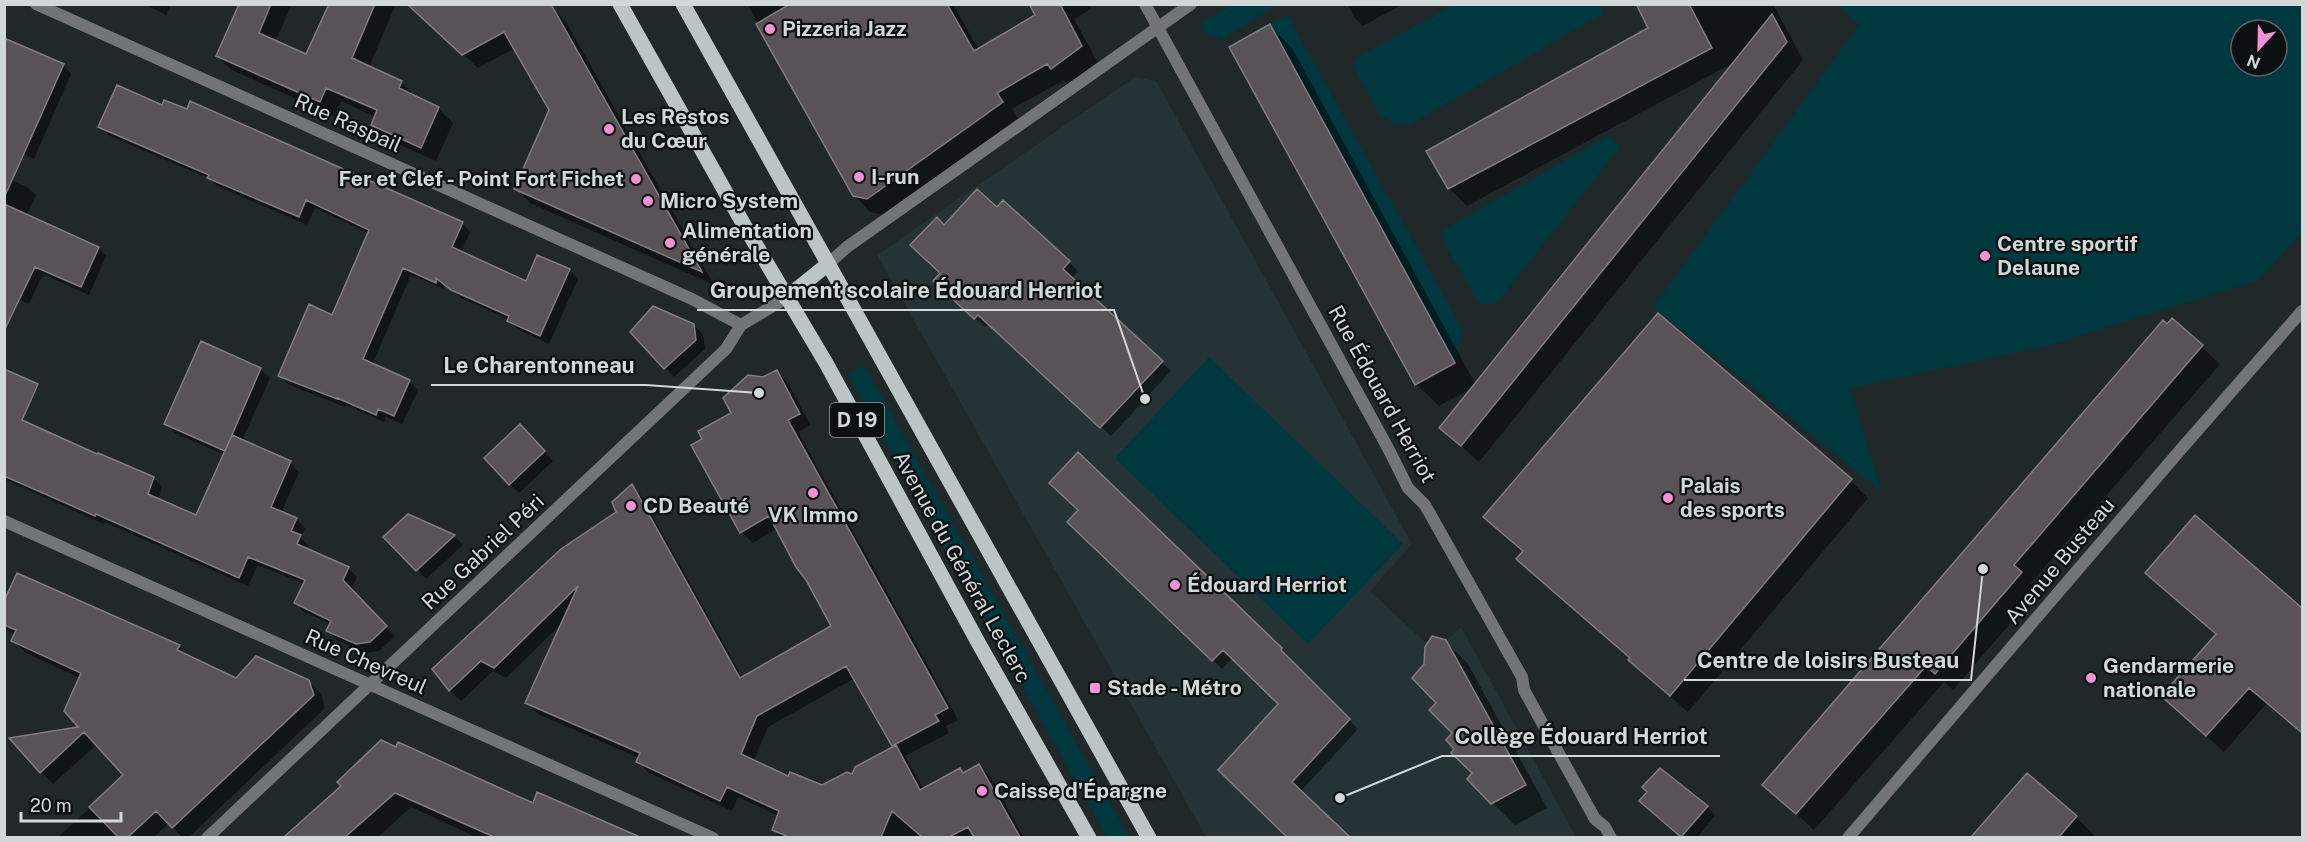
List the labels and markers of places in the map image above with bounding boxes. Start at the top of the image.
place label: Pizzeria Jazz [782,16,907,41]
marker: Pizzeria Jazz [763,22,777,36]
place label: Les Restos du Cœur [621,104,729,153]
marker: Les Restos du Cœur [602,122,616,136]
place label: I-run [871,164,919,189]
place label: Fer et Clef - Point Fort Fichet [338,166,624,191]
marker: I-run [852,170,866,184]
marker: Fer et Clef - Point Fort Fichet [629,172,643,186]
place label: Micro System [660,188,798,213]
marker: Micro System [641,194,655,208]
place label: Alimentation générale [682,218,812,267]
place label: Centre sportif Delaune [1997,231,2138,280]
marker: Alimentation générale [663,236,677,250]
marker: Centre sportif Delaune [1978,249,1992,263]
callout: Groupement scolaire Édouard Herriot [697,270,1114,310]
callout: Le Charentonneau [431,345,646,385]
place label: Palais des sports [1680,473,1785,522]
marker: VK Immo [806,486,820,500]
marker: Palais des sports [1661,491,1675,505]
place label: CD Beauté [643,493,749,518]
marker: CD Beauté [624,499,638,513]
place label: VK Immo [768,502,858,527]
place label: Édouard Herriot [1187,572,1347,597]
marker: Édouard Herriot [1168,578,1182,592]
callout: Centre de loisirs Busteau [1684,640,1971,680]
place label: Gendarmerie nationale [2103,653,2234,702]
marker: Gendarmerie nationale [2084,671,2098,685]
place label: Stade - Métro [1107,675,1242,700]
marker: Stade - Métro [1088,681,1102,695]
callout: Collège Édouard Herriot [1442,716,1720,756]
place label: Caisse d'Épargne [994,778,1167,803]
marker: Caisse d'Épargne [975,784,989,798]

